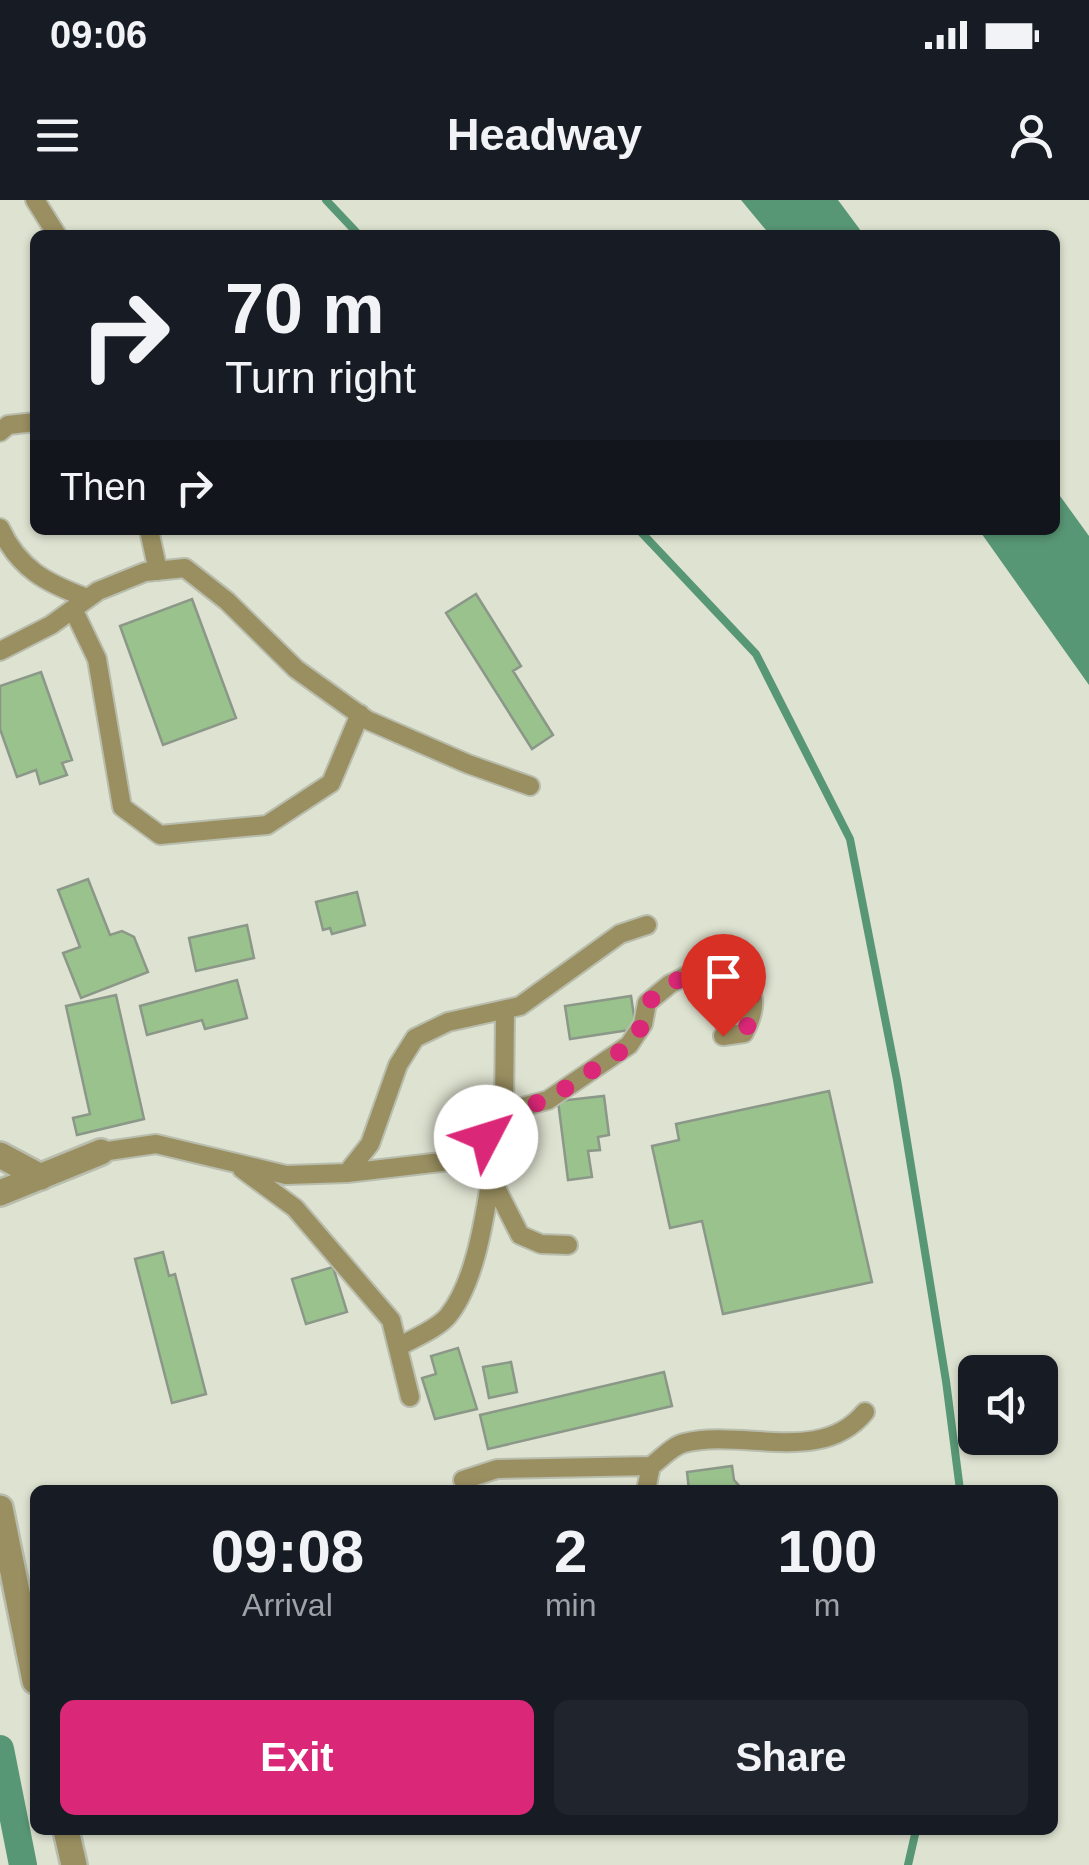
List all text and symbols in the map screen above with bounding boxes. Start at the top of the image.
text: 09:06 [50,14,147,56]
icon: menu [30,108,85,163]
icon: person [1004,108,1059,163]
text: Headway [447,109,642,160]
icon: right [60,270,190,400]
text: 70 m [225,270,385,348]
text: Turn right [225,352,416,403]
icon: right [167,460,222,515]
text: Then [60,466,147,508]
pin [681,934,766,1037]
icon: arrive [696,949,751,1004]
position arrow [434,1085,538,1189]
map controls [958,1355,1058,1455]
button: sound [958,1355,1058,1455]
text: 09:08 [211,1518,364,1585]
text: 2 [554,1518,587,1585]
text: 100 [777,1518,877,1585]
text: Arrival [242,1587,333,1623]
text: min [545,1587,596,1623]
text: m [814,1587,841,1623]
button: Exit [60,1700,534,1815]
button: Share [554,1700,1028,1815]

